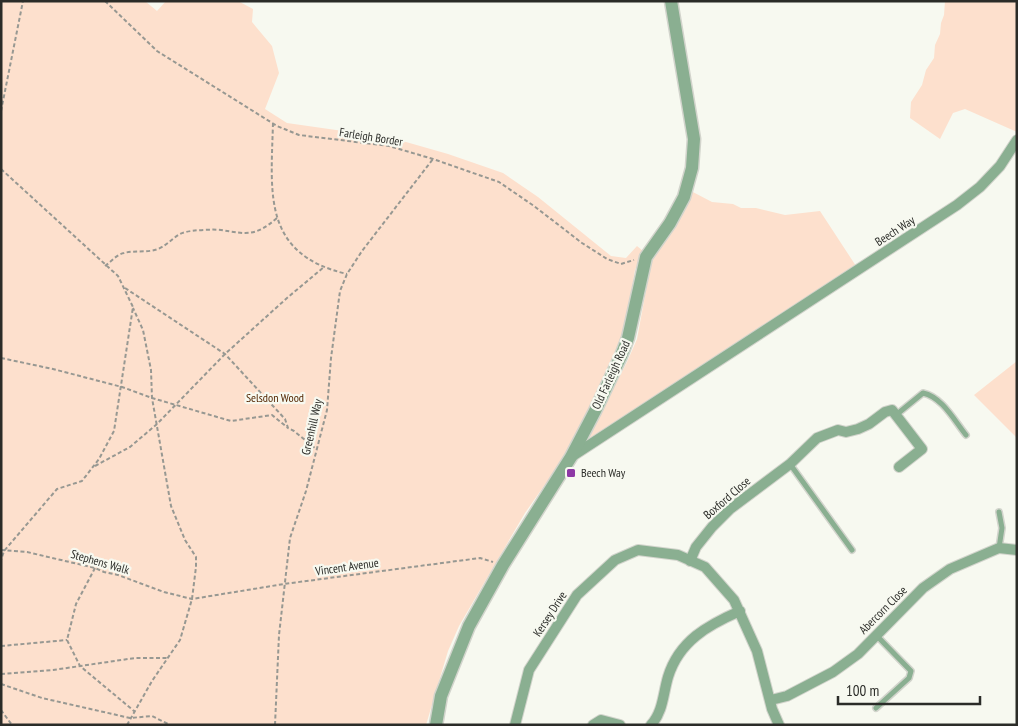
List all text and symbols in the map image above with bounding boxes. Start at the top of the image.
street label: Farleigh Border [338,124,405,149]
street label: Beech Way [872,212,918,249]
street label: Old Farleigh Road [588,338,633,411]
park label: Selsdon Wood [246,390,304,405]
street label: Greenhill Way [298,397,325,456]
place label: Beech Way [581,465,626,480]
marker: Beech Way [565,467,577,479]
street label: Boxford Close [700,473,753,522]
street label: Stephens Walk [69,546,132,577]
street label: Vincent Avenue [313,555,379,578]
street label: Abercorn Close [855,582,910,637]
street label: Kersey Drive [529,588,570,639]
scale bar [838,674,980,706]
text: 100 m [846,681,879,700]

